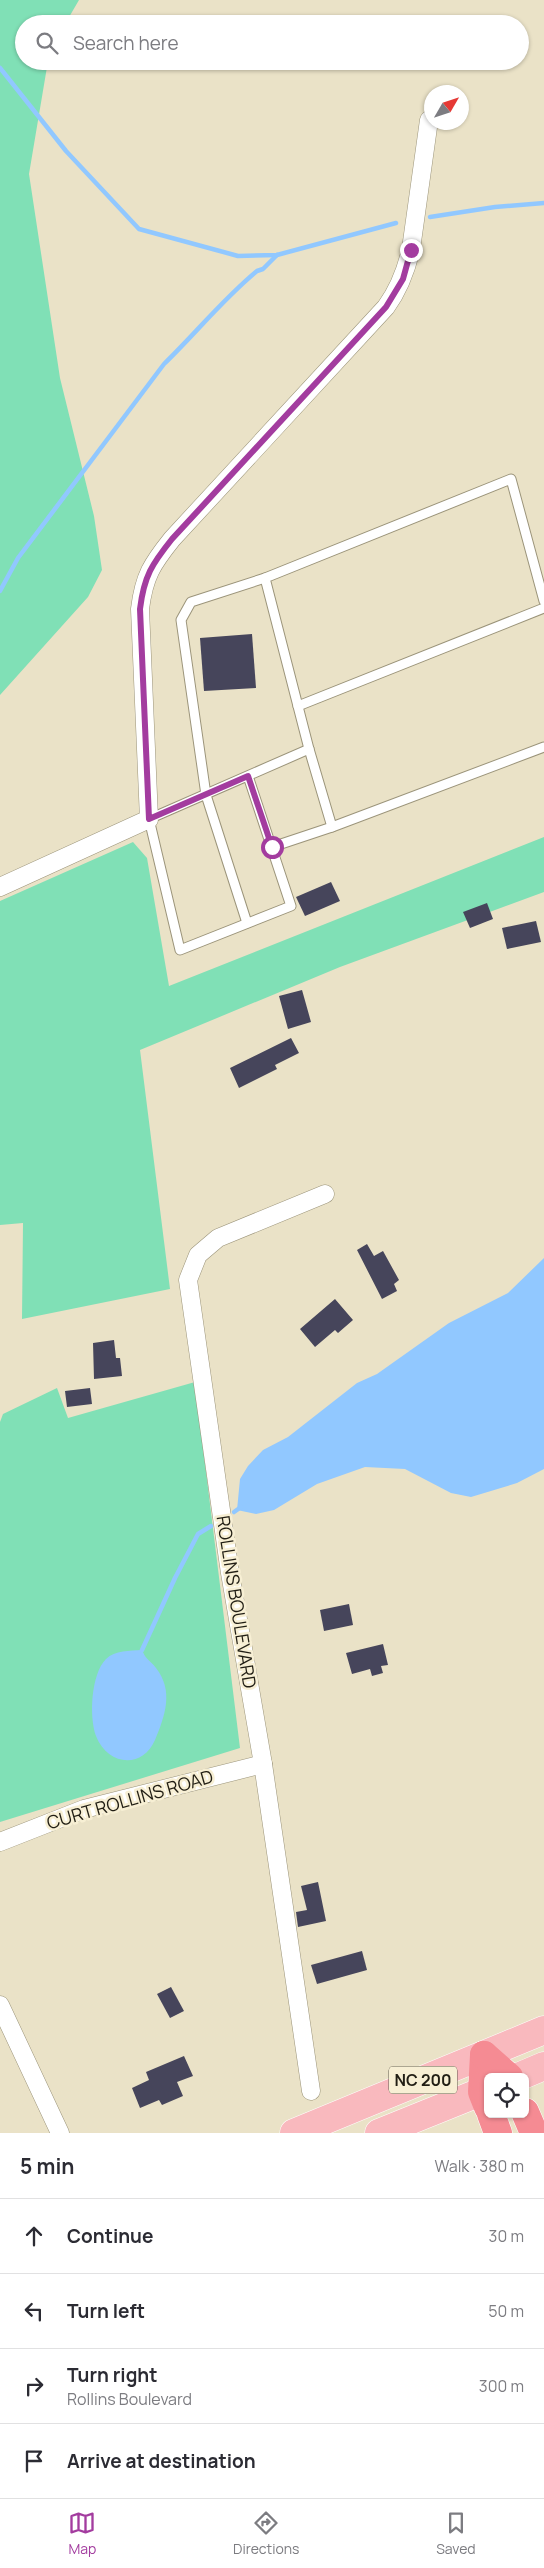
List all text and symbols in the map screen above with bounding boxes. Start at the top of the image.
search box [15,15,529,70]
icon: search [33,29,61,57]
text: Search here [73,30,179,56]
north arrow [424,85,469,130]
route end [400,239,423,262]
route start [261,836,284,859]
street label: ROLLINS BOULEVARD [211,1514,262,1690]
street label: CURT ROLLINS ROAD [44,1764,216,1834]
road number: NC 200 [389,2066,457,2094]
map controls [484,2073,529,2118]
button: locate [484,2073,529,2118]
text: 5 min [20,2152,74,2180]
text: Walk · 380 m [435,2155,524,2177]
icon: ahead [20,2222,48,2250]
text: Continue [67,2223,153,2249]
text: 30 m [489,2225,524,2247]
icon: left [20,2297,48,2325]
text: Turn left [67,2298,145,2324]
text: 50 m [488,2300,524,2322]
text: Turn right [67,2362,157,2388]
icon: right [20,2372,48,2400]
text: 300 m [479,2375,524,2397]
text: Rollins Boulevard [67,2388,192,2410]
icon: arrive [20,2447,48,2475]
text: Arrive at destination [67,2448,256,2474]
tab: Map [68,2509,96,2558]
tab: Directions [233,2509,299,2558]
tab: Saved [436,2509,476,2558]

